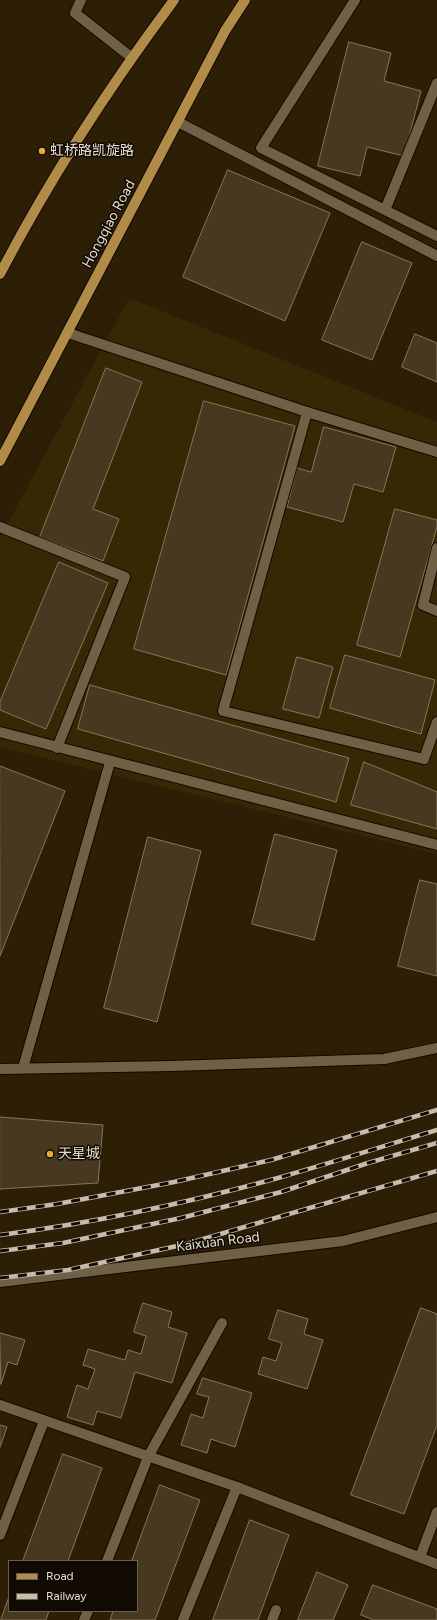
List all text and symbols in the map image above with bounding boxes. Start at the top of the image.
place label: 虹桥路凯旋路 [50,143,134,159]
marker: 虹桥路凯旋路 [37,146,47,156]
street label: Hongqiao Road [79,177,139,271]
place label: 天星城 [58,1146,100,1162]
marker: 天星城 [45,1149,55,1159]
street label: Kaixuan Road [175,1229,261,1255]
legend [8,1560,138,1612]
text: Road [46,1569,74,1583]
text: Railway [46,1589,87,1603]

